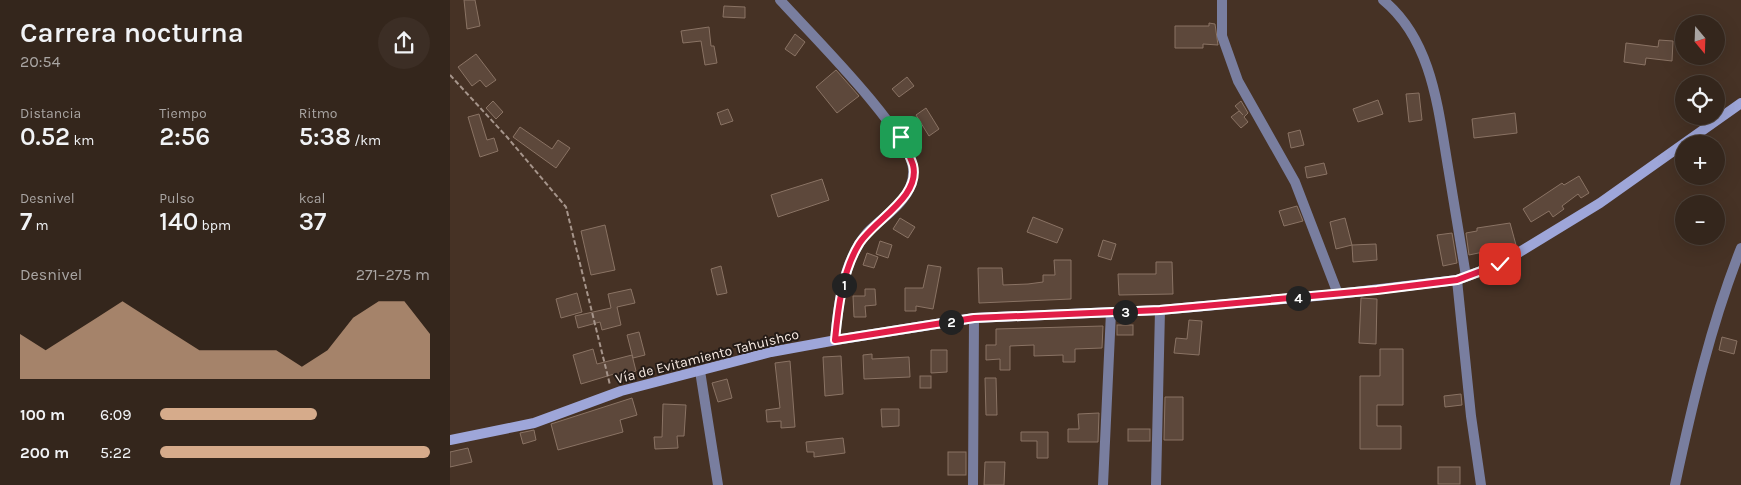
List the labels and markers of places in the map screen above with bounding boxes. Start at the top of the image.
pin [880,116,922,158]
pin [1479,243,1521,285]
pin: 1 [832,272,856,298]
pin: 4 [1286,286,1310,310]
pin: 3 [1112,300,1138,324]
pin: 2 [938,310,964,334]

